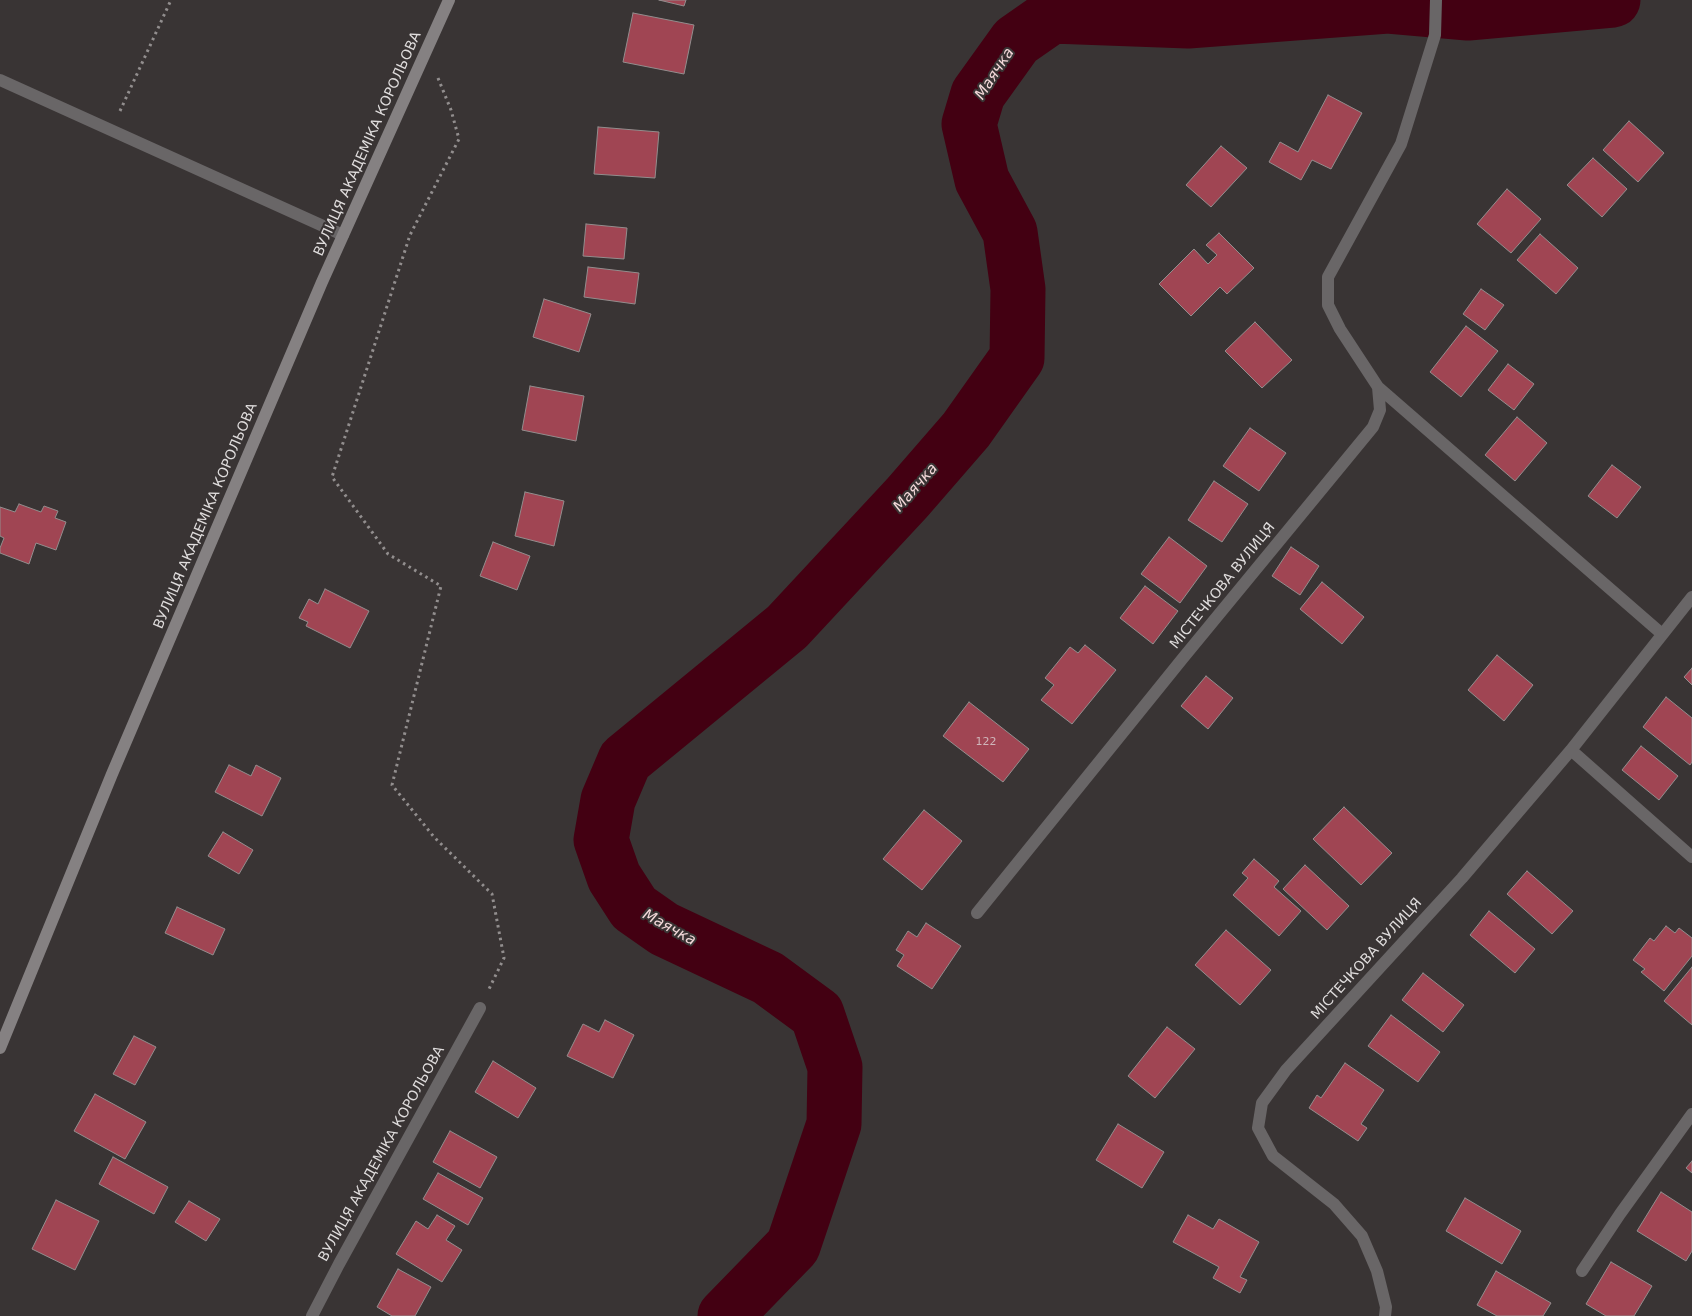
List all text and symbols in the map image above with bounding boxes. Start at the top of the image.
street label: ВУЛИЦЯ АКАДЕМІКА КОРОЛЬОВА [311,29,425,259]
water label: Маячка [972,45,1018,103]
street label: ВУЛИЦЯ АКАДЕМІКА КОРОЛЬОВА [151,400,261,632]
water label: Маячка [890,460,942,516]
street label: МІСТЕЧКОВА ВУЛИЦЯ [1167,520,1279,652]
house number: 122 [976,735,996,749]
street label: МІСТЕЧКОВА ВУЛИЦЯ [1308,895,1426,1023]
water label: Маячка [639,906,699,950]
street label: ВУЛИЦЯ АКАДЕМІКА КОРОЛЬОВА [316,1043,448,1265]

